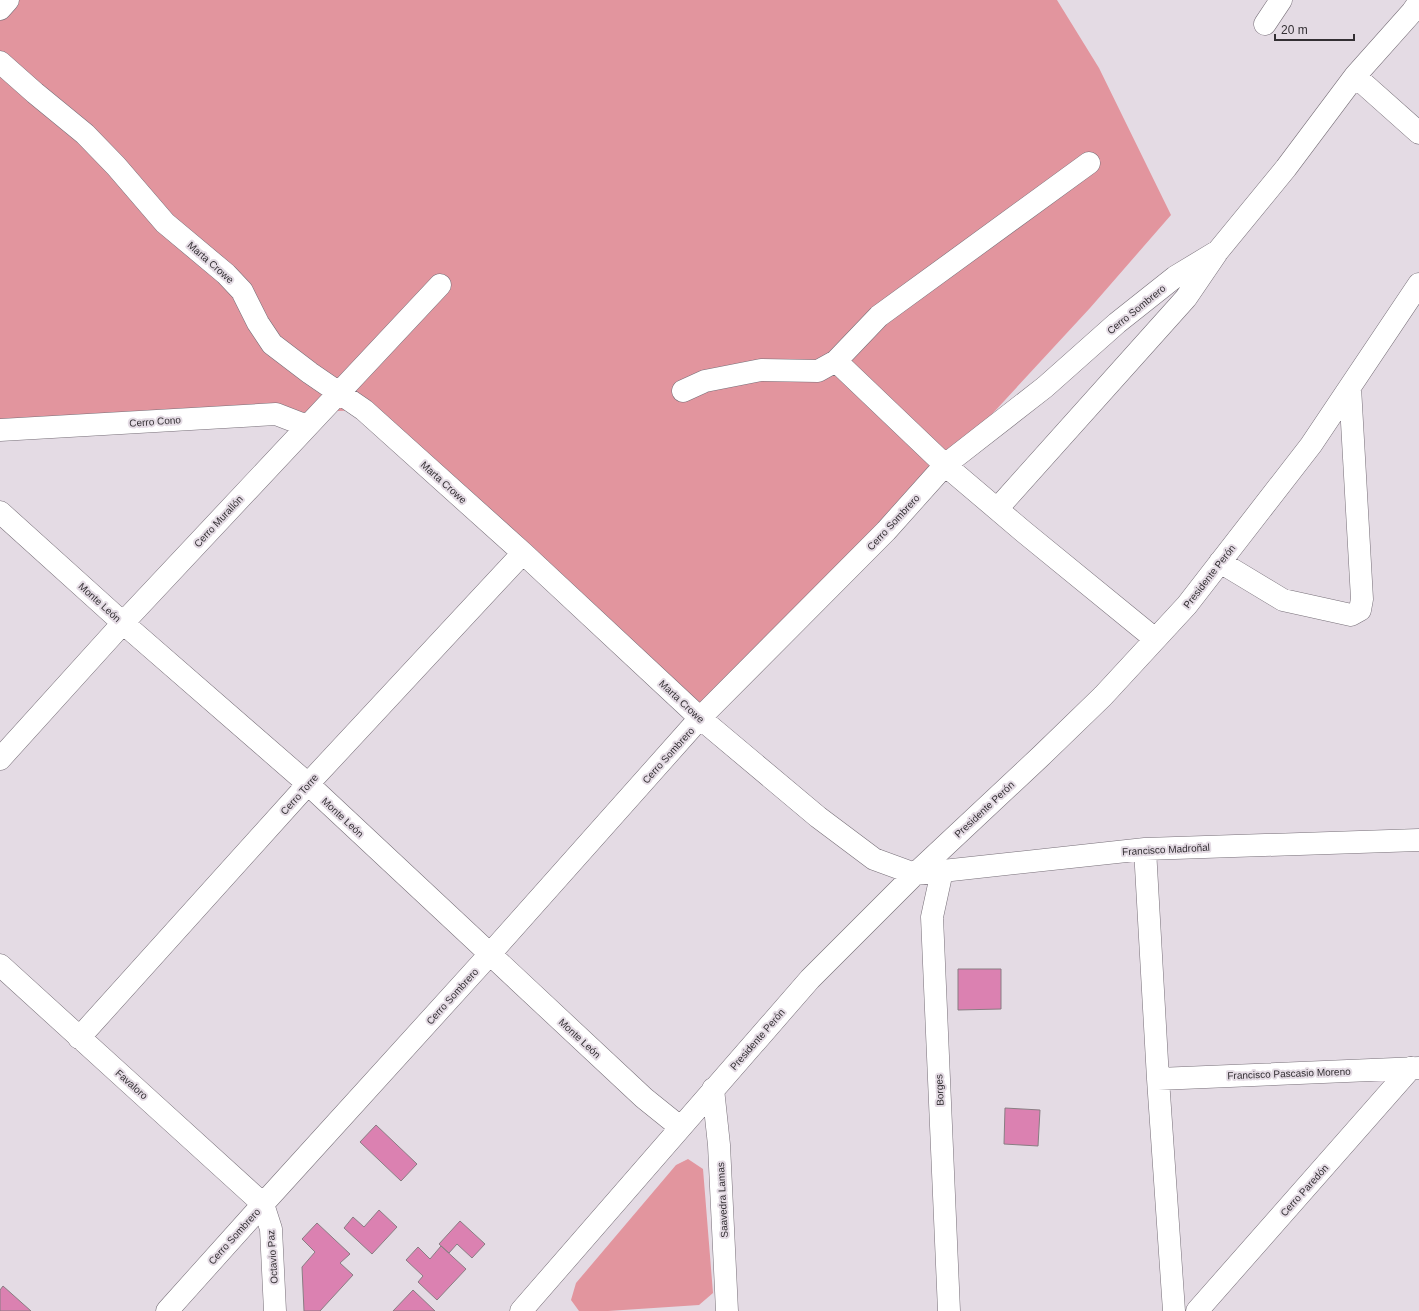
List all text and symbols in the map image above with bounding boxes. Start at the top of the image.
scale bar [1275,16,1354,42]
text: 20 m [1281,23,1308,37]
street label: Marta Crowe [185,239,236,286]
street label: Cerro Sombrero [1105,282,1168,336]
street label: Cerro Cono [129,414,182,429]
street label: Marta Crowe [419,459,469,506]
street label: Cerro Sombrero [865,492,922,552]
street label: Cerro Murallón [192,493,245,549]
street label: Presidente Perón [1181,542,1238,610]
street label: Monte León [76,581,123,624]
street label: Marta Crowe [657,678,707,725]
street label: Cerro Sombrero [640,725,697,786]
street label: Cerro Torre [278,772,321,817]
street label: Presidente Perón [952,779,1016,840]
street label: Monte León [320,795,366,839]
street label: Francisco Madroñal [1122,842,1210,857]
street label: Cerro Sombrero [424,966,481,1027]
street label: Presidente Perón [728,1007,787,1072]
street label: Monte León [557,1016,603,1060]
street label: Francisco Pascasio Moreno [1227,1066,1351,1081]
street label: Favaloro [114,1067,150,1102]
street label: Borges [933,1074,946,1106]
street label: Saavedra Lamas [715,1162,730,1238]
street label: Cerro Paredón [1278,1162,1330,1218]
street label: Cerro Sombrero [206,1206,263,1267]
street label: Octavio Paz [265,1230,280,1284]

